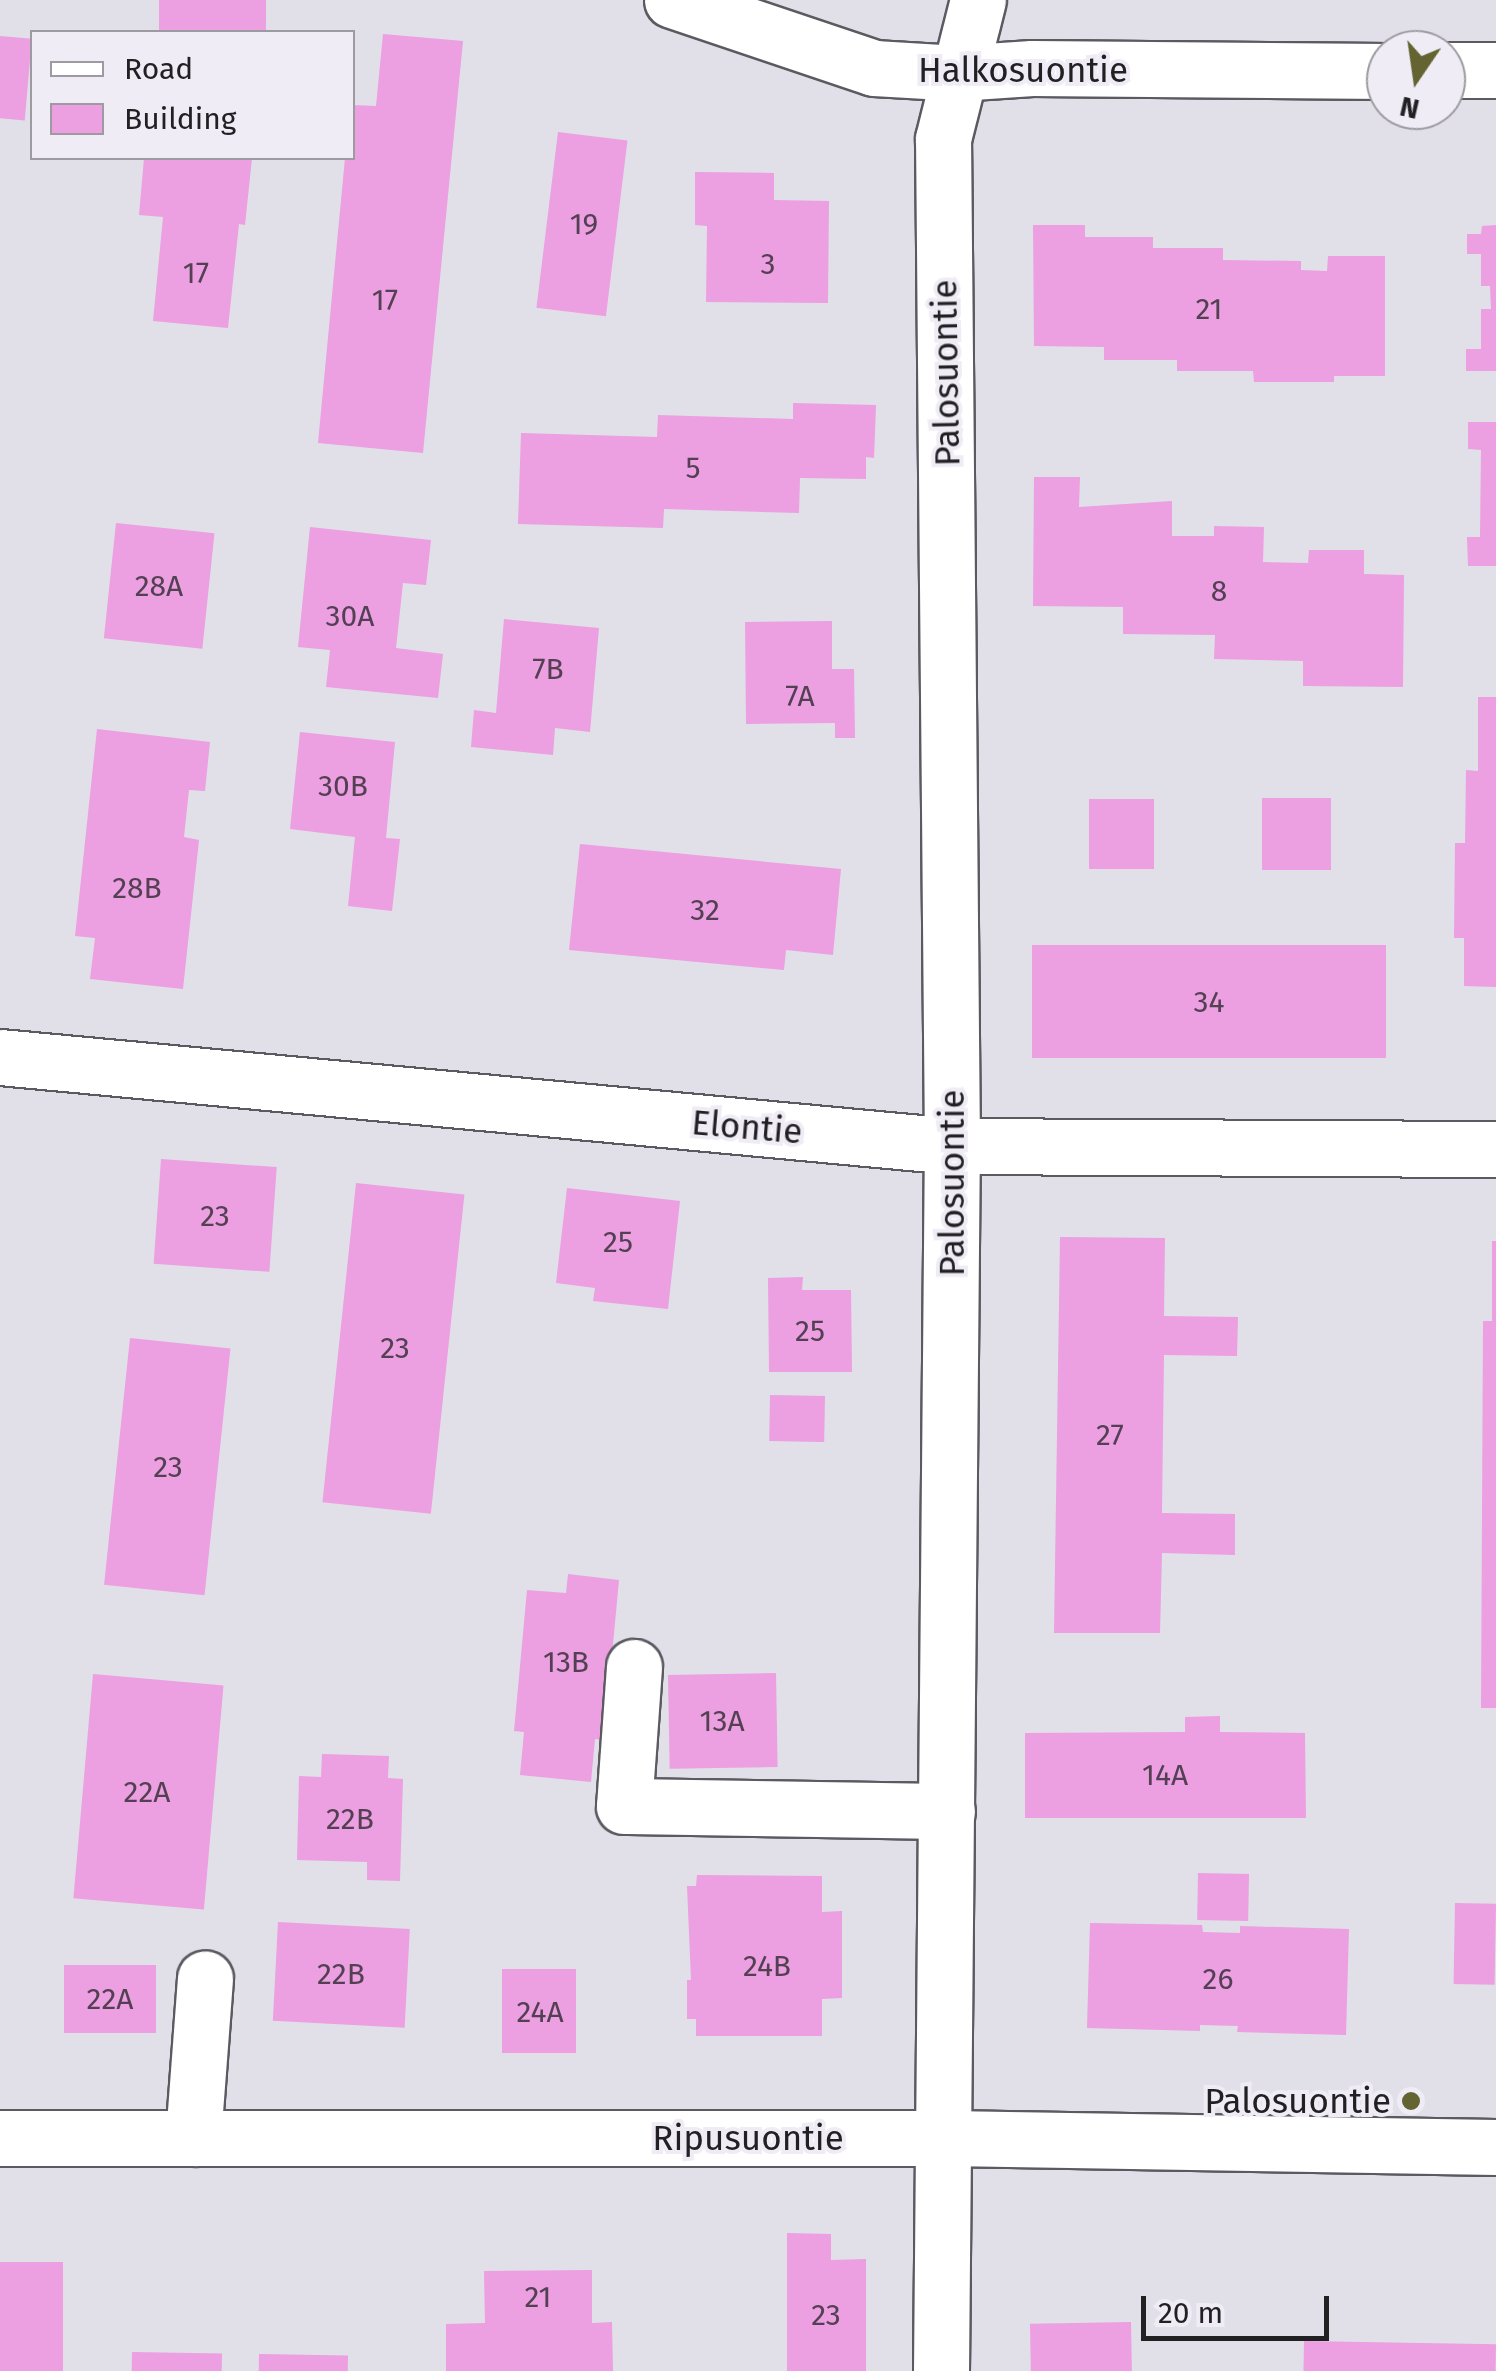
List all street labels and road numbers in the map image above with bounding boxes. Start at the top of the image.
street label: Halkosuontie [918,49,1128,91]
street label: Palosuontie [923,279,969,467]
street label: Palosuontie [931,1090,973,1276]
street label: Elontie [690,1101,804,1153]
street label: Ripusuontie [652,2117,844,2159]

